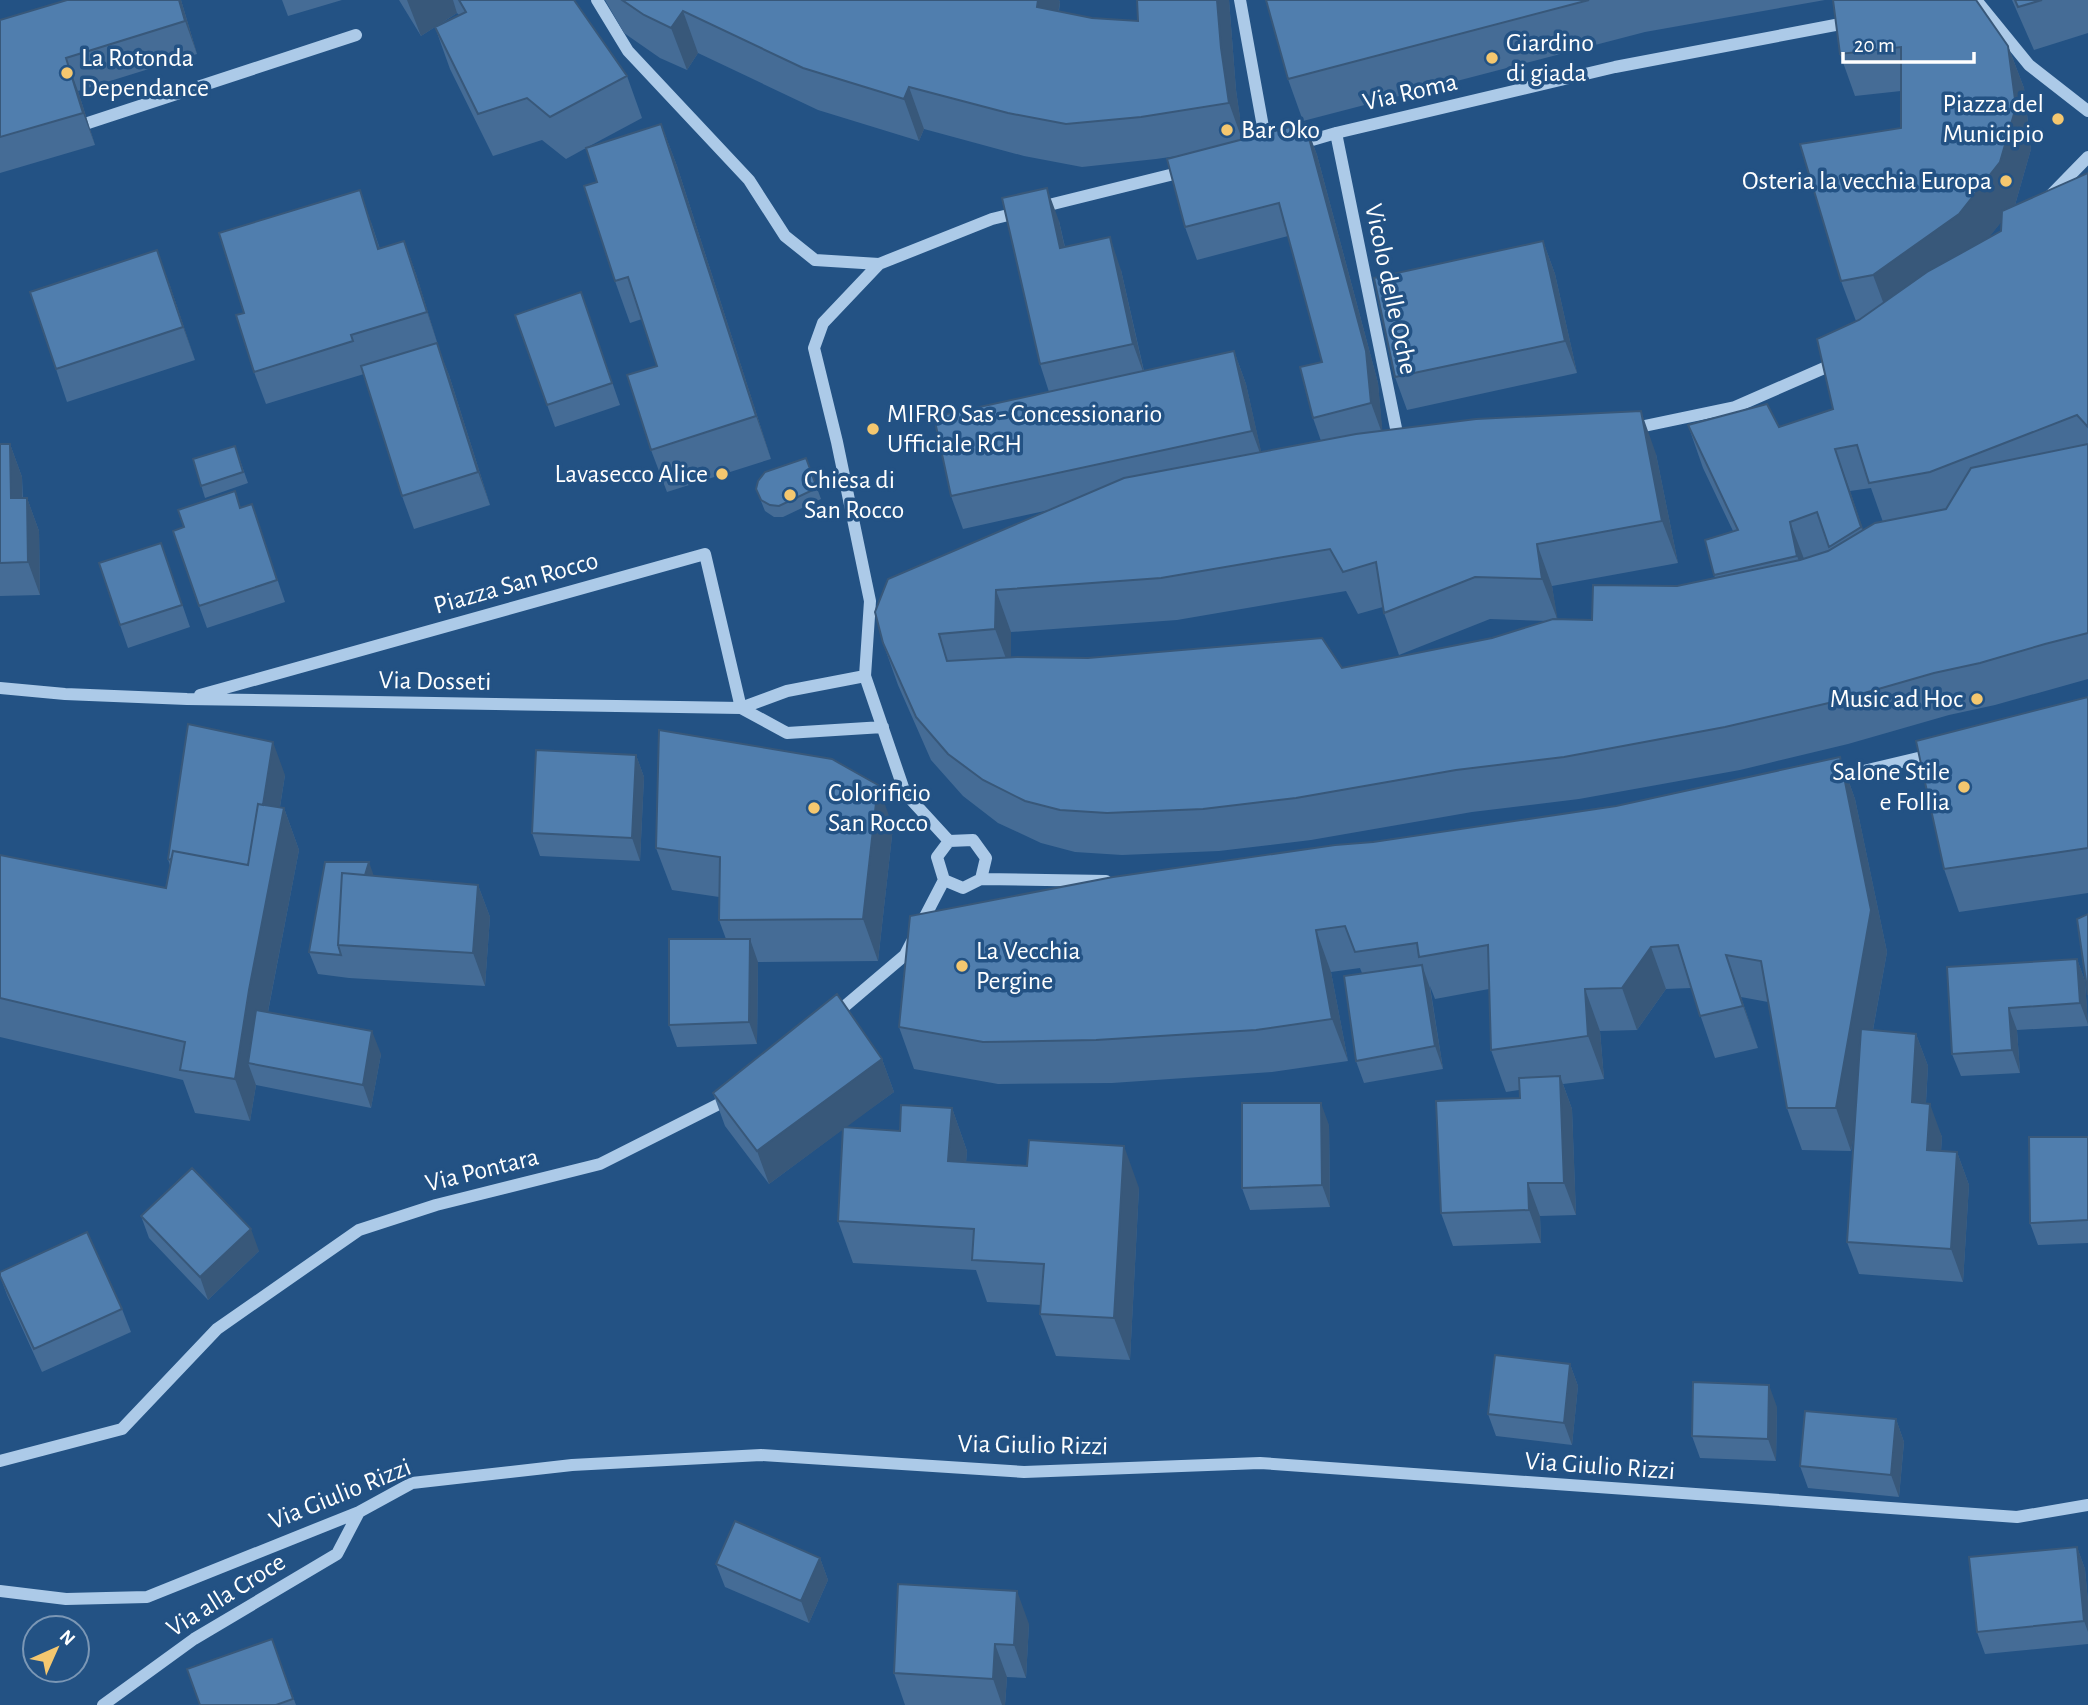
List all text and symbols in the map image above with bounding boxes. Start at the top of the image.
scale bar [1843,21,1974,65]
place label: Giardino di giada [1506,30,1594,86]
text: 20 m [1854,35,1895,56]
place label: La Rotonda Dependance [81,45,209,101]
marker: Giardino di giada [1484,50,1500,66]
marker: La Rotonda Dependance [59,65,75,81]
street label: Via Roma [1360,69,1460,115]
place label: Piazza del Municipio [1943,91,2044,147]
marker: Piazza del Municipio [2050,111,2066,127]
place label: Bar Oko [1241,117,1320,143]
marker: Bar Oko [1219,122,1235,138]
place label: Osteria la vecchia Europa [1742,168,1992,194]
marker: Osteria la vecchia Europa [1998,173,2014,189]
street label: Vicolo delle Oche [1360,201,1422,377]
place label: MIFRO Sas - Concessionario Ufficiale RCH [887,401,1162,457]
marker: MIFRO Sas - Concessionario Ufficiale RCH [865,421,881,437]
place label: Lavasecco Alice [554,461,708,487]
marker: Lavasecco Alice [714,466,730,482]
place label: Chiesa di San Rocco [804,467,904,523]
marker: Chiesa di San Rocco [782,487,798,503]
street label: Piazza San Rocco [431,547,601,619]
street label: Via Dosseti [378,667,492,695]
place label: Music ad Hoc [1830,686,1963,712]
marker: Music ad Hoc [1969,691,1985,707]
place label: Salone Stile e Follia [1832,759,1950,815]
marker: Salone Stile e Follia [1956,779,1972,795]
place label: Colorificio San Rocco [828,780,931,836]
marker: Colorificio San Rocco [806,800,822,816]
place label: La Vecchia Pergine [976,938,1080,994]
marker: La Vecchia Pergine [954,958,970,974]
street label: Via Pontara [423,1143,541,1197]
street label: Via Giulio Rizzi [957,1431,1109,1459]
street label: Via Giulio Rizzi [1524,1448,1676,1484]
street label: Via Giulio Rizzi [265,1454,415,1534]
street label: Via alla Croce [162,1548,290,1642]
north arrow [21,1614,91,1684]
text: N [56,1627,78,1649]

